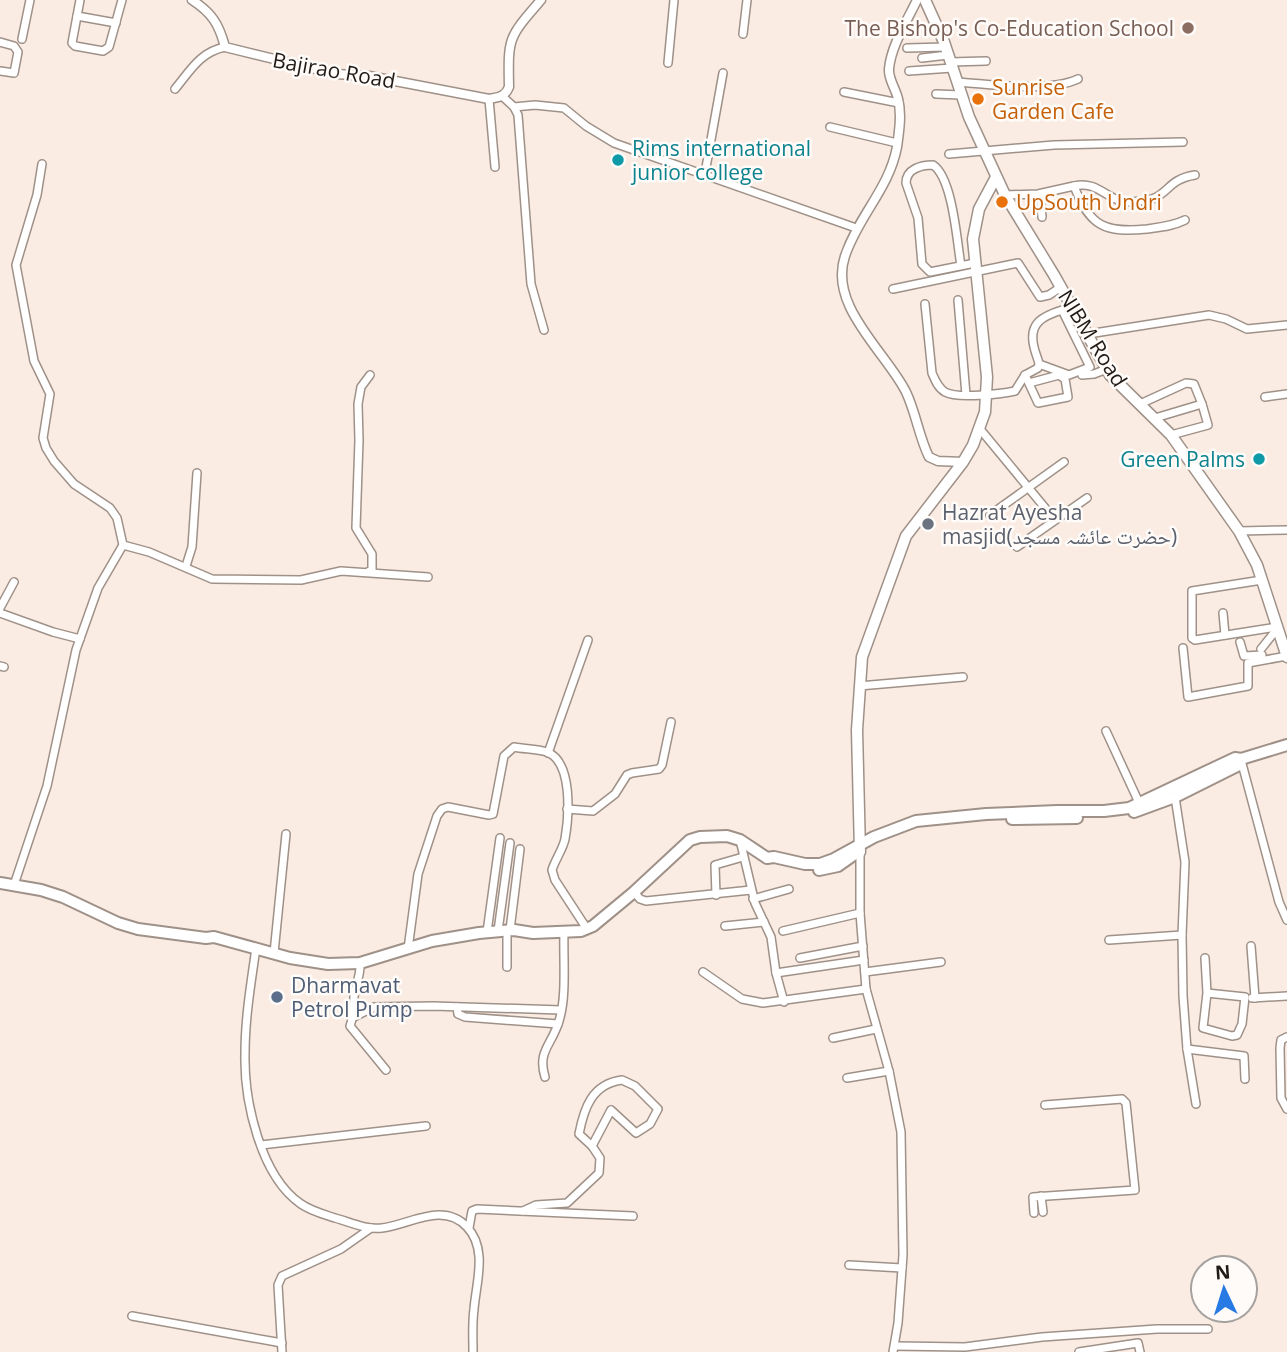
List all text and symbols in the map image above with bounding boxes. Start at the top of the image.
place label: The Bishop's Co-Education School [844,14,1174,42]
marker: The Bishop's Co-Education School [1180,20,1196,36]
street label: Bajirao Road [270,45,398,95]
place label: Sunrise Garden Cafe [992,73,1114,125]
marker: Sunrise Garden Cafe [970,91,986,107]
place label: Rims international junior college [630,134,811,186]
marker: Rims international junior college [610,152,626,168]
place label: UpSouth Undri [1016,188,1162,216]
marker: UpSouth Undri [994,194,1010,210]
street label: NIBM Road [1052,284,1134,392]
place label: Green Palms [1120,445,1245,473]
marker: Green Palms [1251,451,1267,467]
place label: Hazrat Ayesha masjid(حضرت عائشہ مسجد) [942,498,1177,550]
marker: Hazrat Ayesha masjid(حضرت عائشہ مسجد) [920,516,936,532]
place label: Dharmavat Petrol Pump [291,971,413,1023]
marker: Dharmavat Petrol Pump [269,989,285,1005]
north arrow [1189,1254,1259,1324]
text: N [1214,1259,1231,1286]

